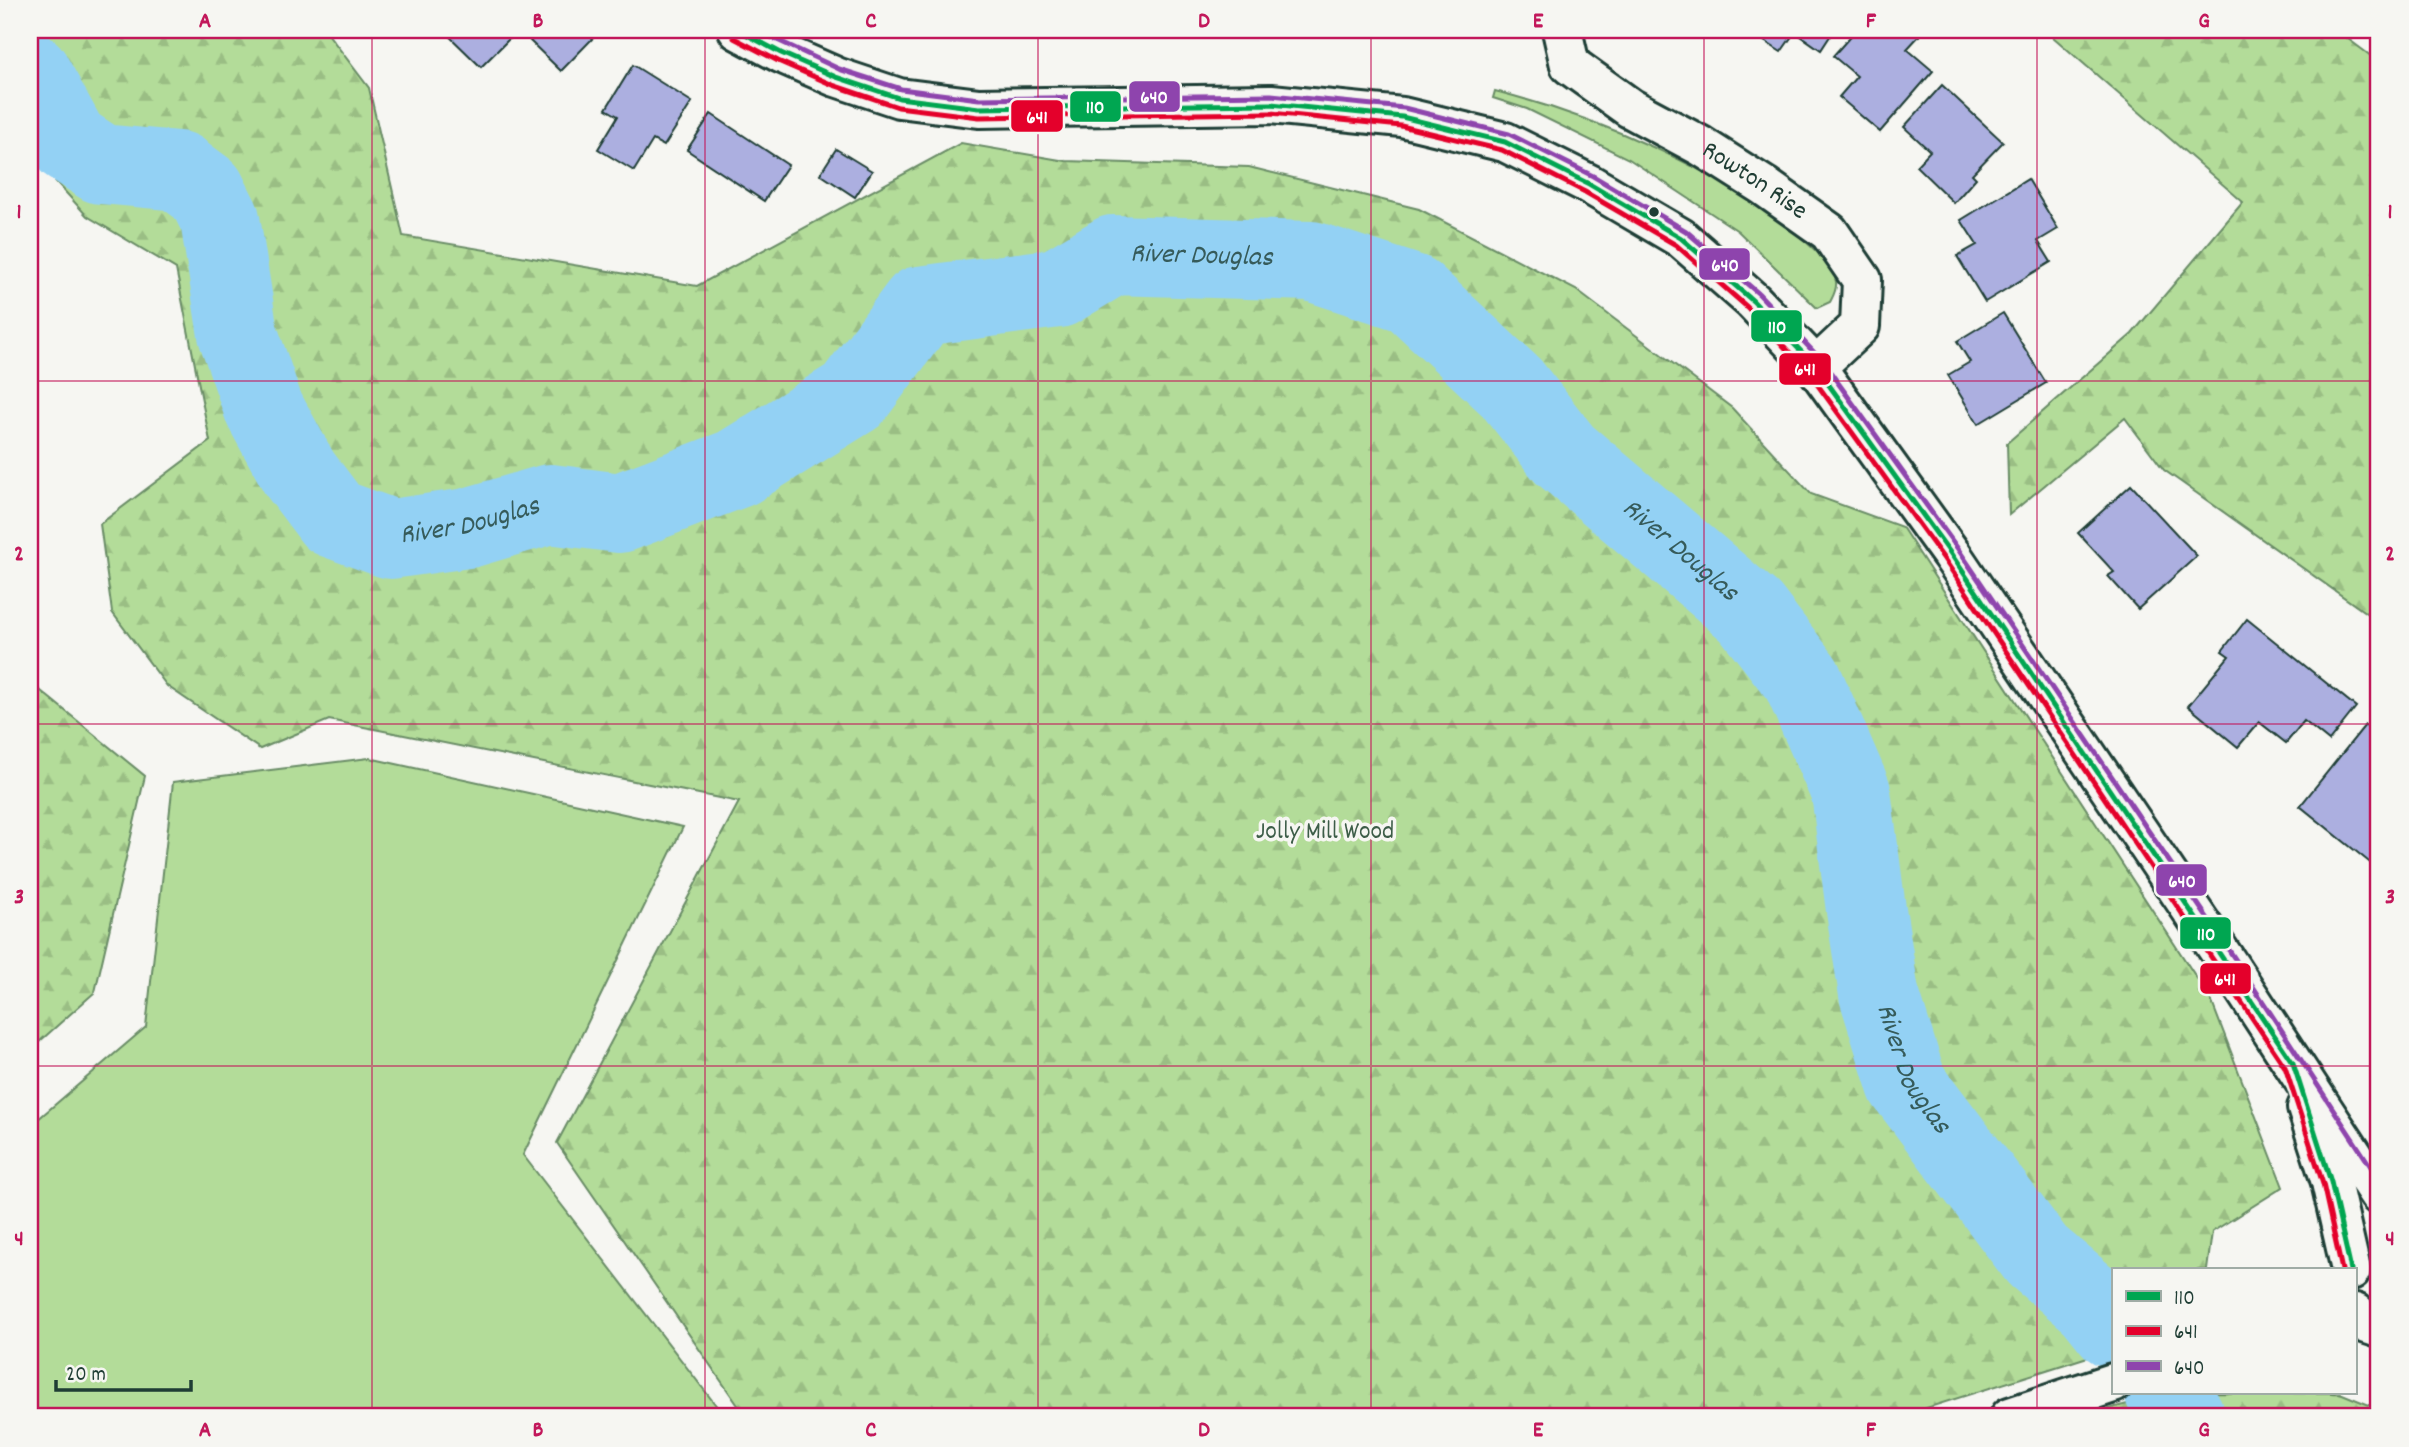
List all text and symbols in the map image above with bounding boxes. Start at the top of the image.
text: A [199,6,211,39]
text: B [533,6,544,39]
text: C [865,6,877,39]
text: D [1198,6,1210,39]
text: E [1533,6,1544,39]
text: F [1866,6,1877,39]
text: G [2198,6,2210,39]
line badge: 640 [1128,80,1181,113]
text: 640 [1140,86,1168,113]
line badge: 110 [1069,90,1122,123]
text: 110 [1086,96,1104,123]
line badge: 641 [1010,99,1064,133]
text: 641 [1026,106,1048,133]
street label: Rowton Rise [1694,132,1815,229]
text: 1 [16,197,22,230]
text: 1 [2387,197,2393,230]
unlabelled marker [1647,205,1661,219]
water label: River Douglas [1130,236,1274,280]
line badge: 640 [1698,247,1751,281]
text: 640 [1711,254,1739,281]
line badge: 110 [1750,309,1803,343]
text: 110 [1768,316,1786,343]
line badge: 641 [1778,352,1832,386]
text: 641 [1794,358,1816,385]
water label: River Douglas [398,488,546,557]
water label: River Douglas [1612,490,1747,614]
text: 2 [14,539,24,572]
text: 2 [2385,539,2395,572]
park label: Jolly Mill Wood [1256,814,1394,851]
line badge: 640 [2155,863,2208,897]
text: 640 [2168,870,2196,897]
text: 3 [14,882,24,915]
text: 3 [2385,882,2395,915]
line badge: 110 [2179,916,2232,950]
text: 110 [2197,923,2215,950]
line badge: 641 [2199,962,2252,995]
text: 641 [2214,968,2236,995]
water label: River Douglas [1863,999,1960,1145]
text: 4 [14,1224,24,1257]
text: 4 [2385,1224,2395,1257]
legend [2112,1268,2356,1394]
text: 110 [2174,1285,2195,1315]
text: 641 [2174,1319,2198,1349]
scale bar [56,1349,191,1393]
text: 640 [2174,1355,2204,1385]
text: 20 m [66,1361,106,1391]
text: A [199,1415,211,1447]
text: B [533,1415,544,1447]
text: C [865,1415,877,1447]
text: D [1198,1415,1210,1447]
text: E [1533,1415,1544,1447]
text: F [1866,1415,1877,1447]
text: G [2198,1415,2210,1447]

